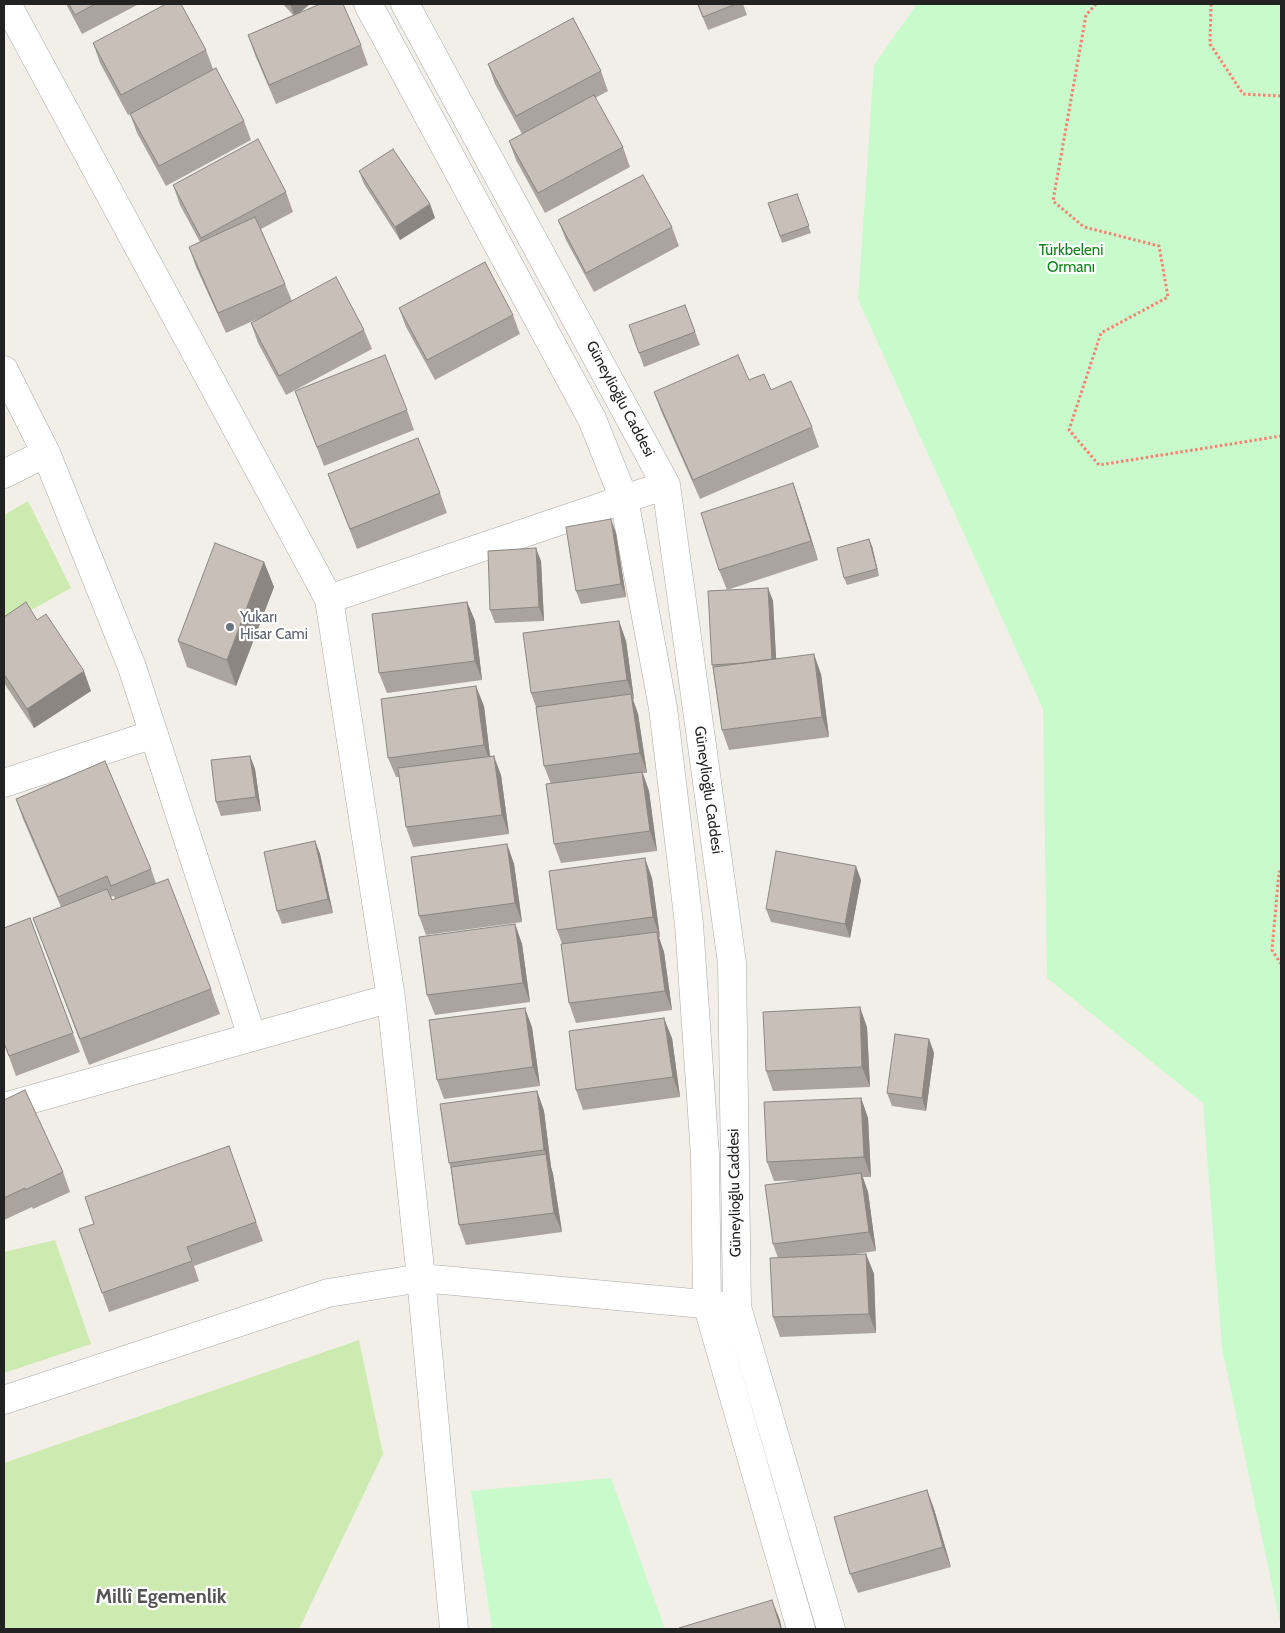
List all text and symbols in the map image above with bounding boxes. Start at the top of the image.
park label: Türkbeleni Ormanı [1039,242,1103,277]
street label: Güneylioğlu Caddesi [582,338,658,460]
place label: Yukarı Hisar Cami [240,609,308,644]
marker: Yukarı Hisar Cami [224,621,236,633]
street label: Güneylioğlu Caddesi [690,725,726,855]
street label: Güneylioğlu Caddesi [725,1128,745,1258]
district label: Millî Egemenlik [96,1585,226,1609]

